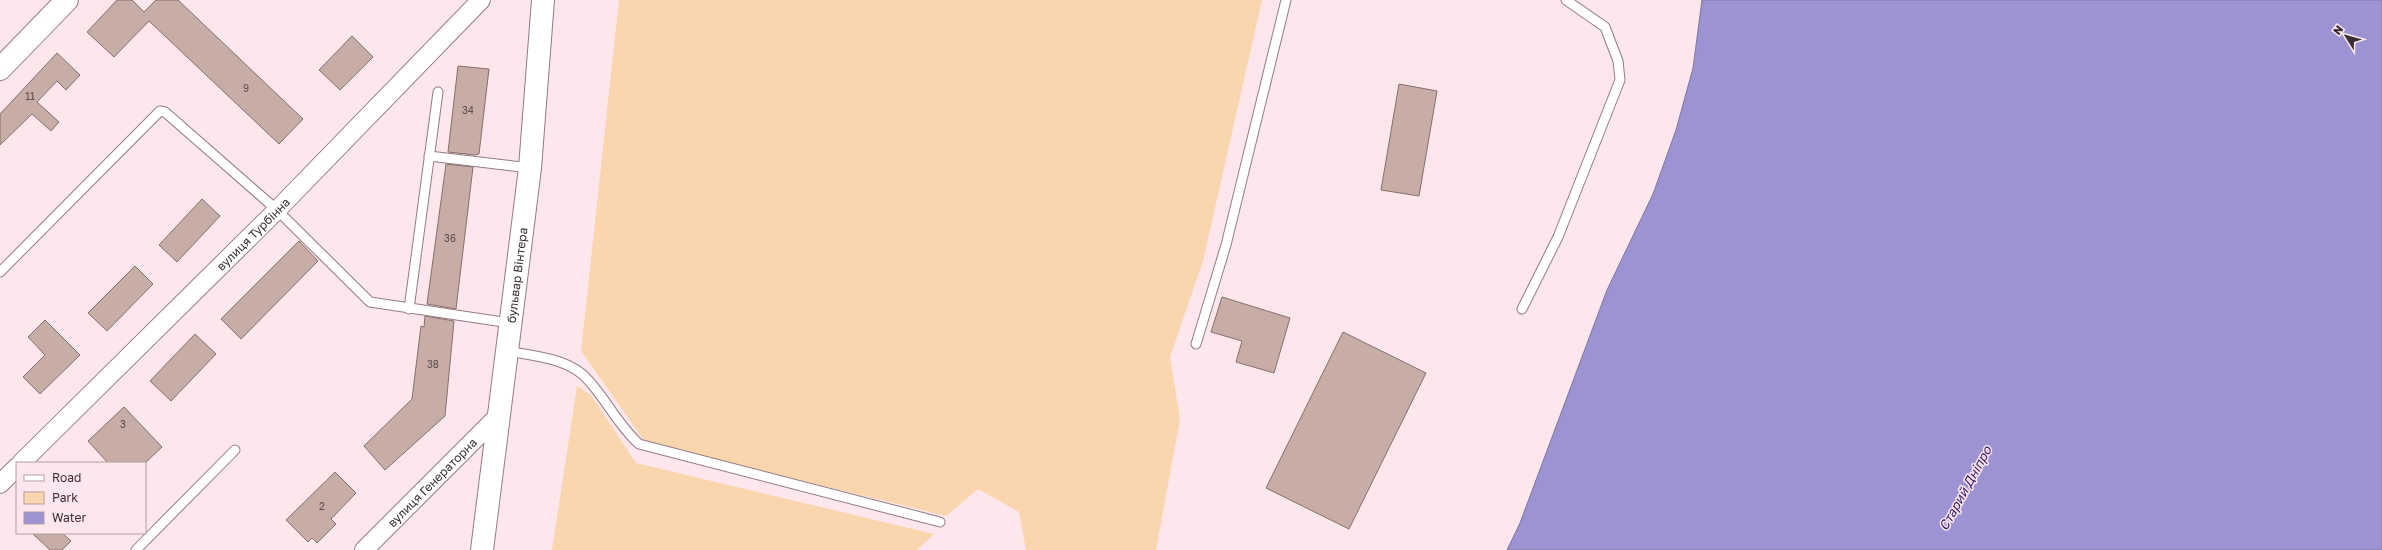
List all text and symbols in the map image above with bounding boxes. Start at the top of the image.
north arrow [2326,16,2366,56]
text: N [2330,22,2345,37]
house number: 9 [243,82,249,94]
house number: 11 [25,90,35,102]
house number: 34 [462,104,474,116]
street label: вулиця Турбінна [213,194,293,273]
street label: бульвар Вінтера [503,226,530,324]
house number: 36 [444,232,456,244]
house number: 38 [427,358,439,370]
house number: 3 [120,418,126,430]
street label: вулиця Генераторна [384,434,480,530]
water label: Старий Дніпро [1935,442,1995,533]
legend [16,462,146,534]
text: Road [52,470,81,485]
text: Park [52,490,78,505]
house number: 2 [319,500,325,512]
text: Water [52,510,86,525]

